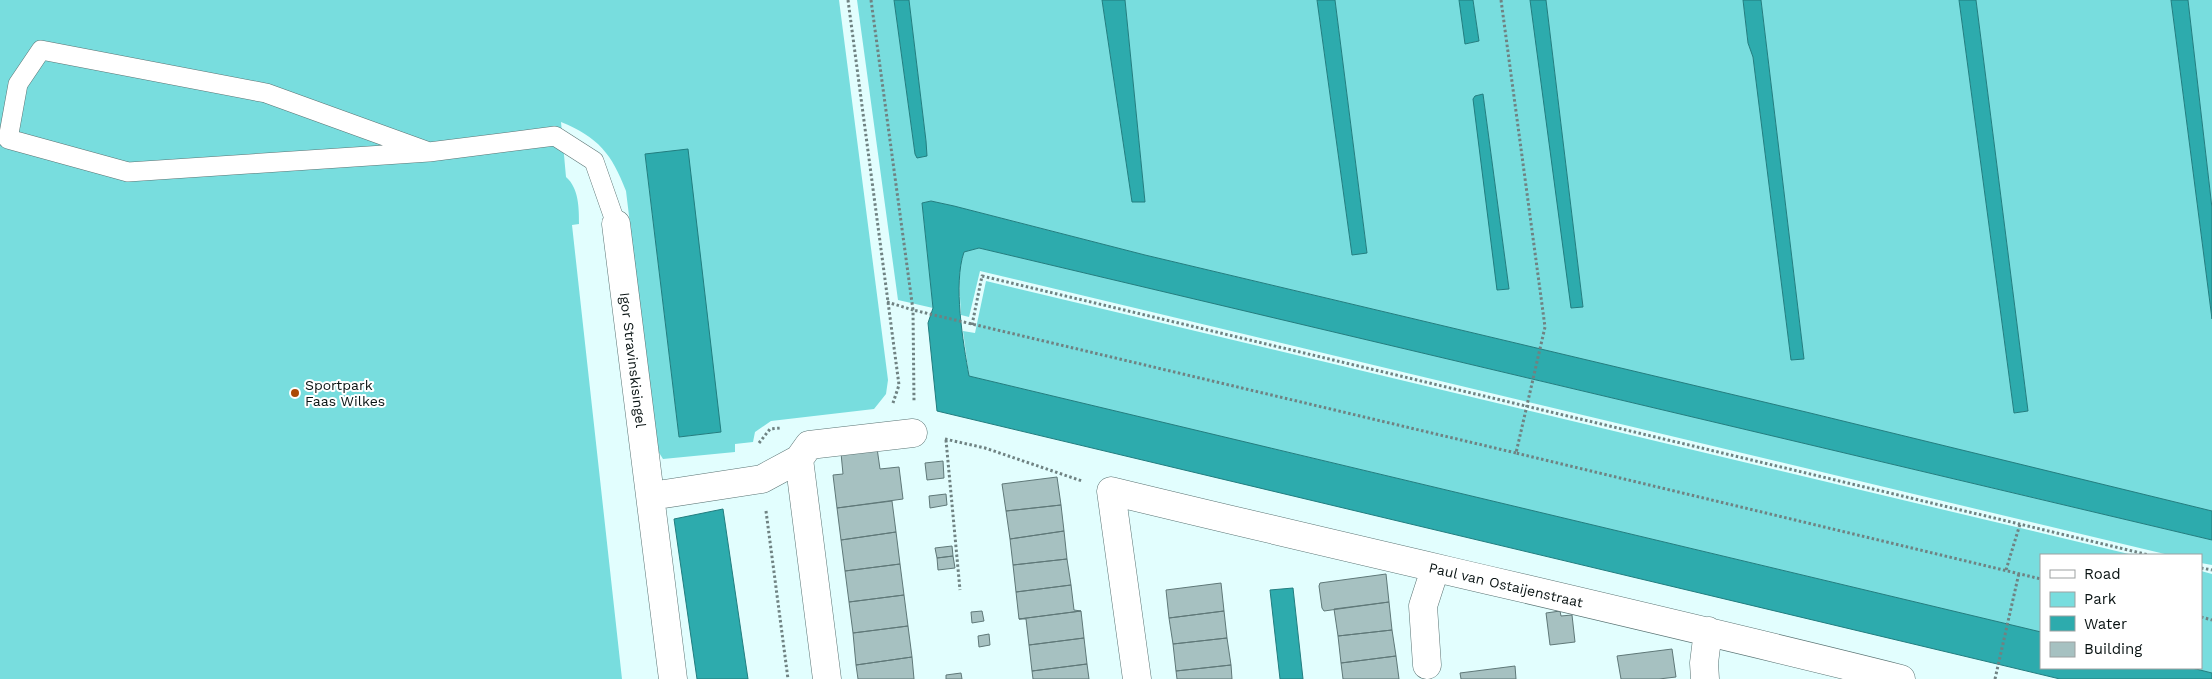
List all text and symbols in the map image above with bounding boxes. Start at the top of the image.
street label: Igor Stravinskisingel [617,291,649,429]
place label: Sportpark Faas Wilkes [305,377,385,409]
marker: Sportpark Faas Wilkes [289,387,301,399]
legend [2040,554,2202,669]
street label: Paul van Ostaijenstraat [1427,559,1585,611]
text: Road [2084,565,2121,583]
text: Park [2084,590,2117,608]
text: Water [2084,615,2127,633]
text: Building [2084,640,2142,658]

